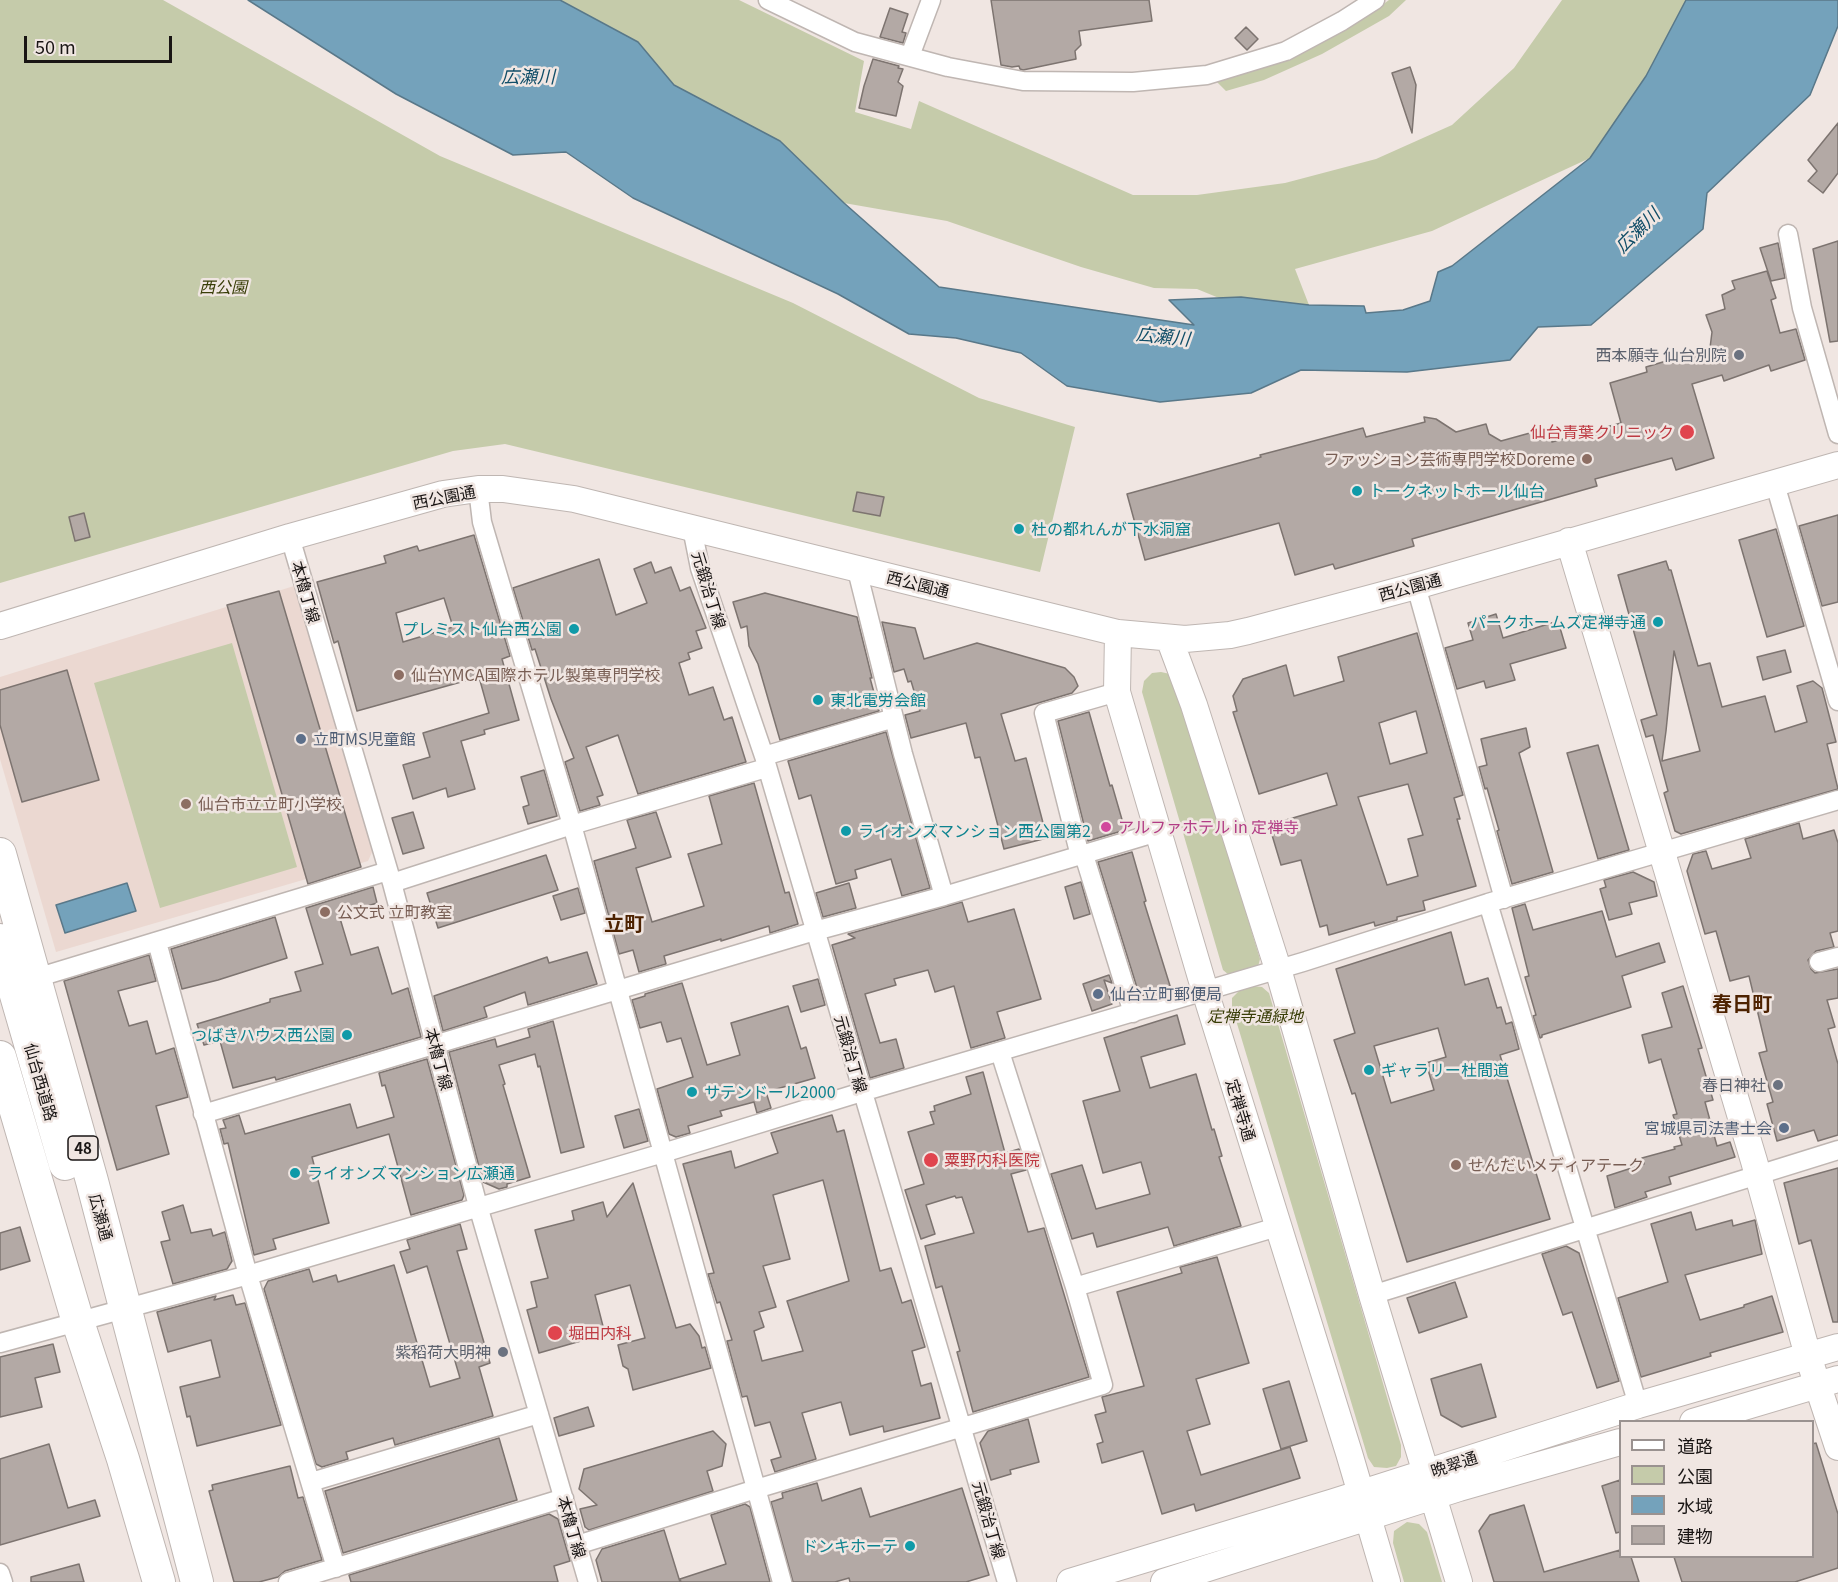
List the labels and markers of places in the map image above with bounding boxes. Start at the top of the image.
place label: 西本願寺 仙台別院 [1595,345,1727,365]
marker: 西本願寺 仙台別院 [1732,348,1746,362]
place label: 仙台青葉クリニック [1530,422,1674,442]
marker: 仙台青葉クリニック [1678,423,1696,441]
place label: ファッション芸術専門学校Doreme [1324,449,1575,469]
marker: ファッション芸術専門学校Doreme [1580,452,1594,466]
place label: トークネットホール仙台 [1369,481,1545,501]
marker: トークネットホール仙台 [1350,484,1364,498]
place label: 杜の都れんが下水洞窟 [1031,519,1191,539]
marker: 杜の都れんが下水洞窟 [1012,522,1026,536]
place label: パークホームズ定禅寺通 [1470,612,1646,632]
marker: パークホームズ定禅寺通 [1651,615,1665,629]
place label: プレミスト仙台西公園 [402,619,562,639]
marker: プレミスト仙台西公園 [567,622,581,636]
place label: 仙台YMCA国際ホテル製菓専門学校 [411,665,660,685]
marker: 仙台YMCA国際ホテル製菓専門学校 [392,668,406,682]
place label: 東北電労会館 [830,690,926,710]
marker: 東北電労会館 [811,693,825,707]
place label: 立町MS児童館 [313,729,416,749]
marker: 立町MS児童館 [294,732,308,746]
place label: 仙台市立立町小学校 [198,794,342,814]
marker: 仙台市立立町小学校 [179,797,193,811]
place label: アルファホテル in 定禅寺 [1118,817,1299,837]
marker: アルファホテル in 定禅寺 [1099,820,1113,834]
place label: ライオンズマンション西公園第2 [858,821,1091,841]
marker: ライオンズマンション西公園第2 [839,824,853,838]
place label: 公文式 立町教室 [337,902,453,922]
marker: 公文式 立町教室 [318,905,332,919]
place label: 仙台立町郵便局 [1110,984,1222,1004]
marker: 仙台立町郵便局 [1091,987,1105,1001]
place label: つばきハウス西公園 [191,1025,335,1045]
marker: つばきハウス西公園 [340,1028,354,1042]
place label: ギャラリー杜間道 [1381,1060,1509,1080]
marker: ギャラリー杜間道 [1362,1063,1376,1077]
place label: 春日神社 [1702,1075,1766,1095]
marker: 春日神社 [1771,1078,1785,1092]
place label: サテンドール2000 [704,1082,836,1102]
marker: サテンドール2000 [685,1085,699,1099]
place label: 宮城県司法書士会 [1644,1118,1772,1138]
marker: 宮城県司法書士会 [1777,1121,1791,1135]
place label: 粟野内科医院 [944,1150,1040,1170]
marker: 粟野内科医院 [922,1151,940,1169]
place label: せんだいメディアテーク [1468,1155,1644,1175]
marker: せんだいメディアテーク [1449,1158,1463,1172]
place label: ライオンズマンション広瀬通 [307,1163,515,1183]
marker: ライオンズマンション広瀬通 [288,1166,302,1180]
place label: 堀田内科 [568,1323,632,1343]
marker: 堀田内科 [546,1324,564,1342]
place label: 紫稻荷大明神 [395,1342,491,1362]
marker: 紫稻荷大明神 [496,1345,510,1359]
place label: ドンキホーテ [802,1536,898,1556]
marker: ドンキホーテ [903,1539,917,1553]

